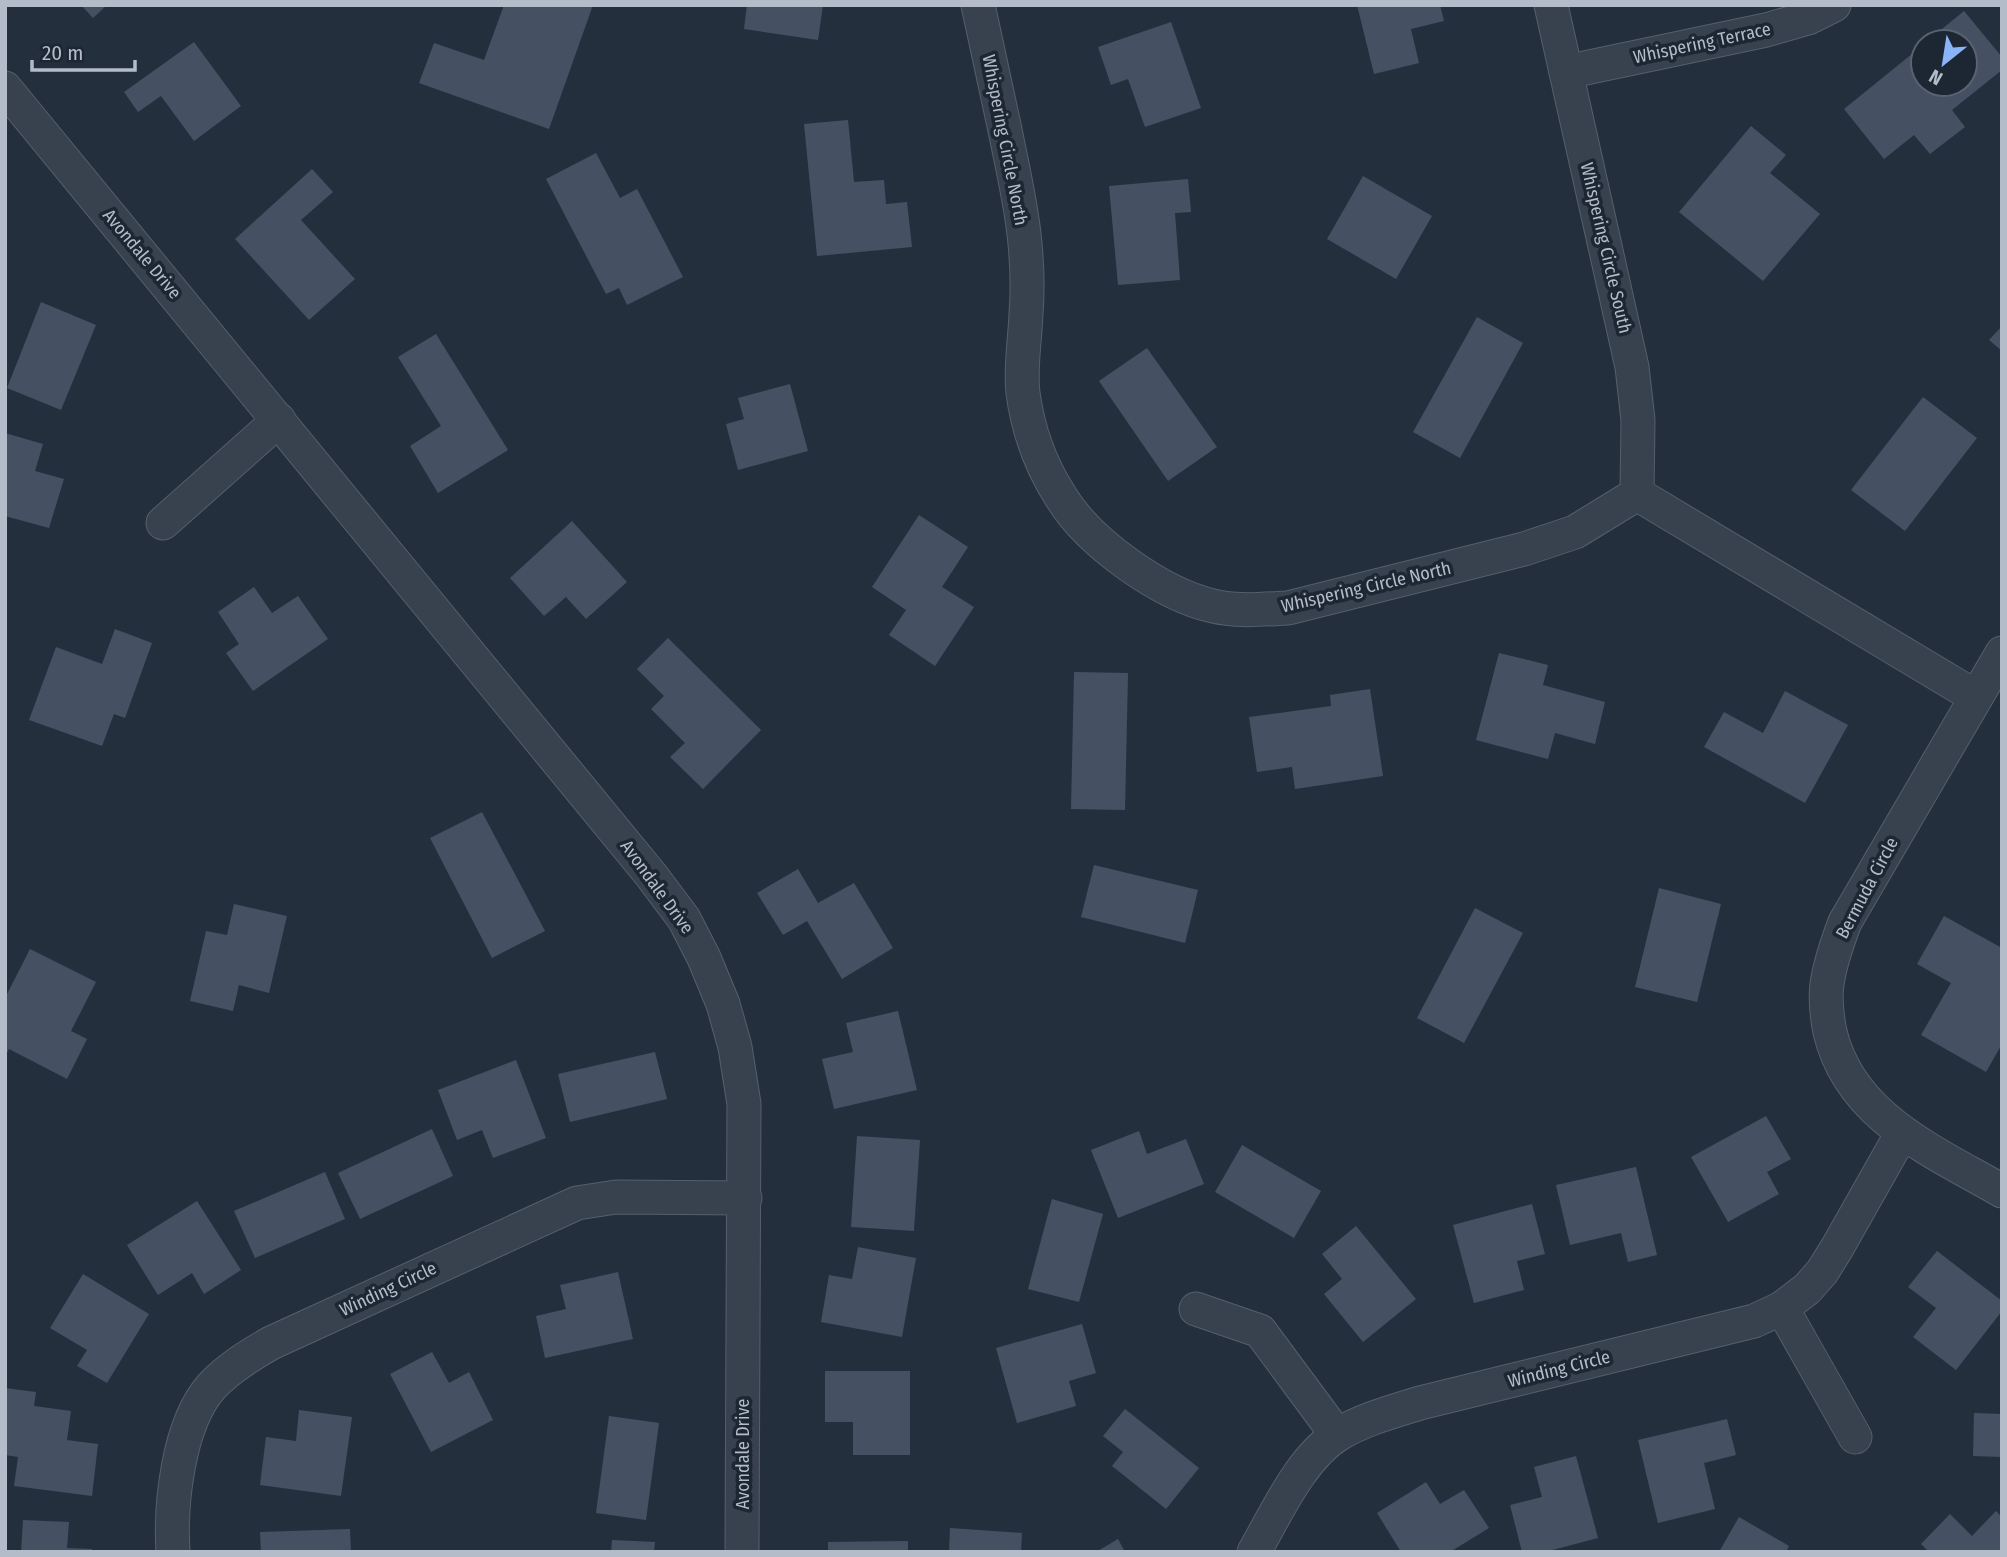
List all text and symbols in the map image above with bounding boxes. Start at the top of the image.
street label: Whispering Terrace [1631,18,1773,68]
scale bar [32,28,135,72]
north arrow [1909,28,1979,98]
text: 20 m [42,40,83,66]
street label: Whispering Circle North [978,53,1032,227]
text: N [1925,64,1946,90]
street label: Whispering Circle South [1576,160,1636,336]
street label: Avondale Drive [98,205,186,303]
street label: Whispering Circle North [1279,557,1453,617]
street label: Bermuda Circle [1831,833,1903,942]
street label: Avondale Drive [616,836,698,938]
street label: Winding Circle [336,1257,440,1321]
street label: Winding Circle [1506,1346,1612,1392]
street label: Avondale Drive [732,1399,754,1509]

